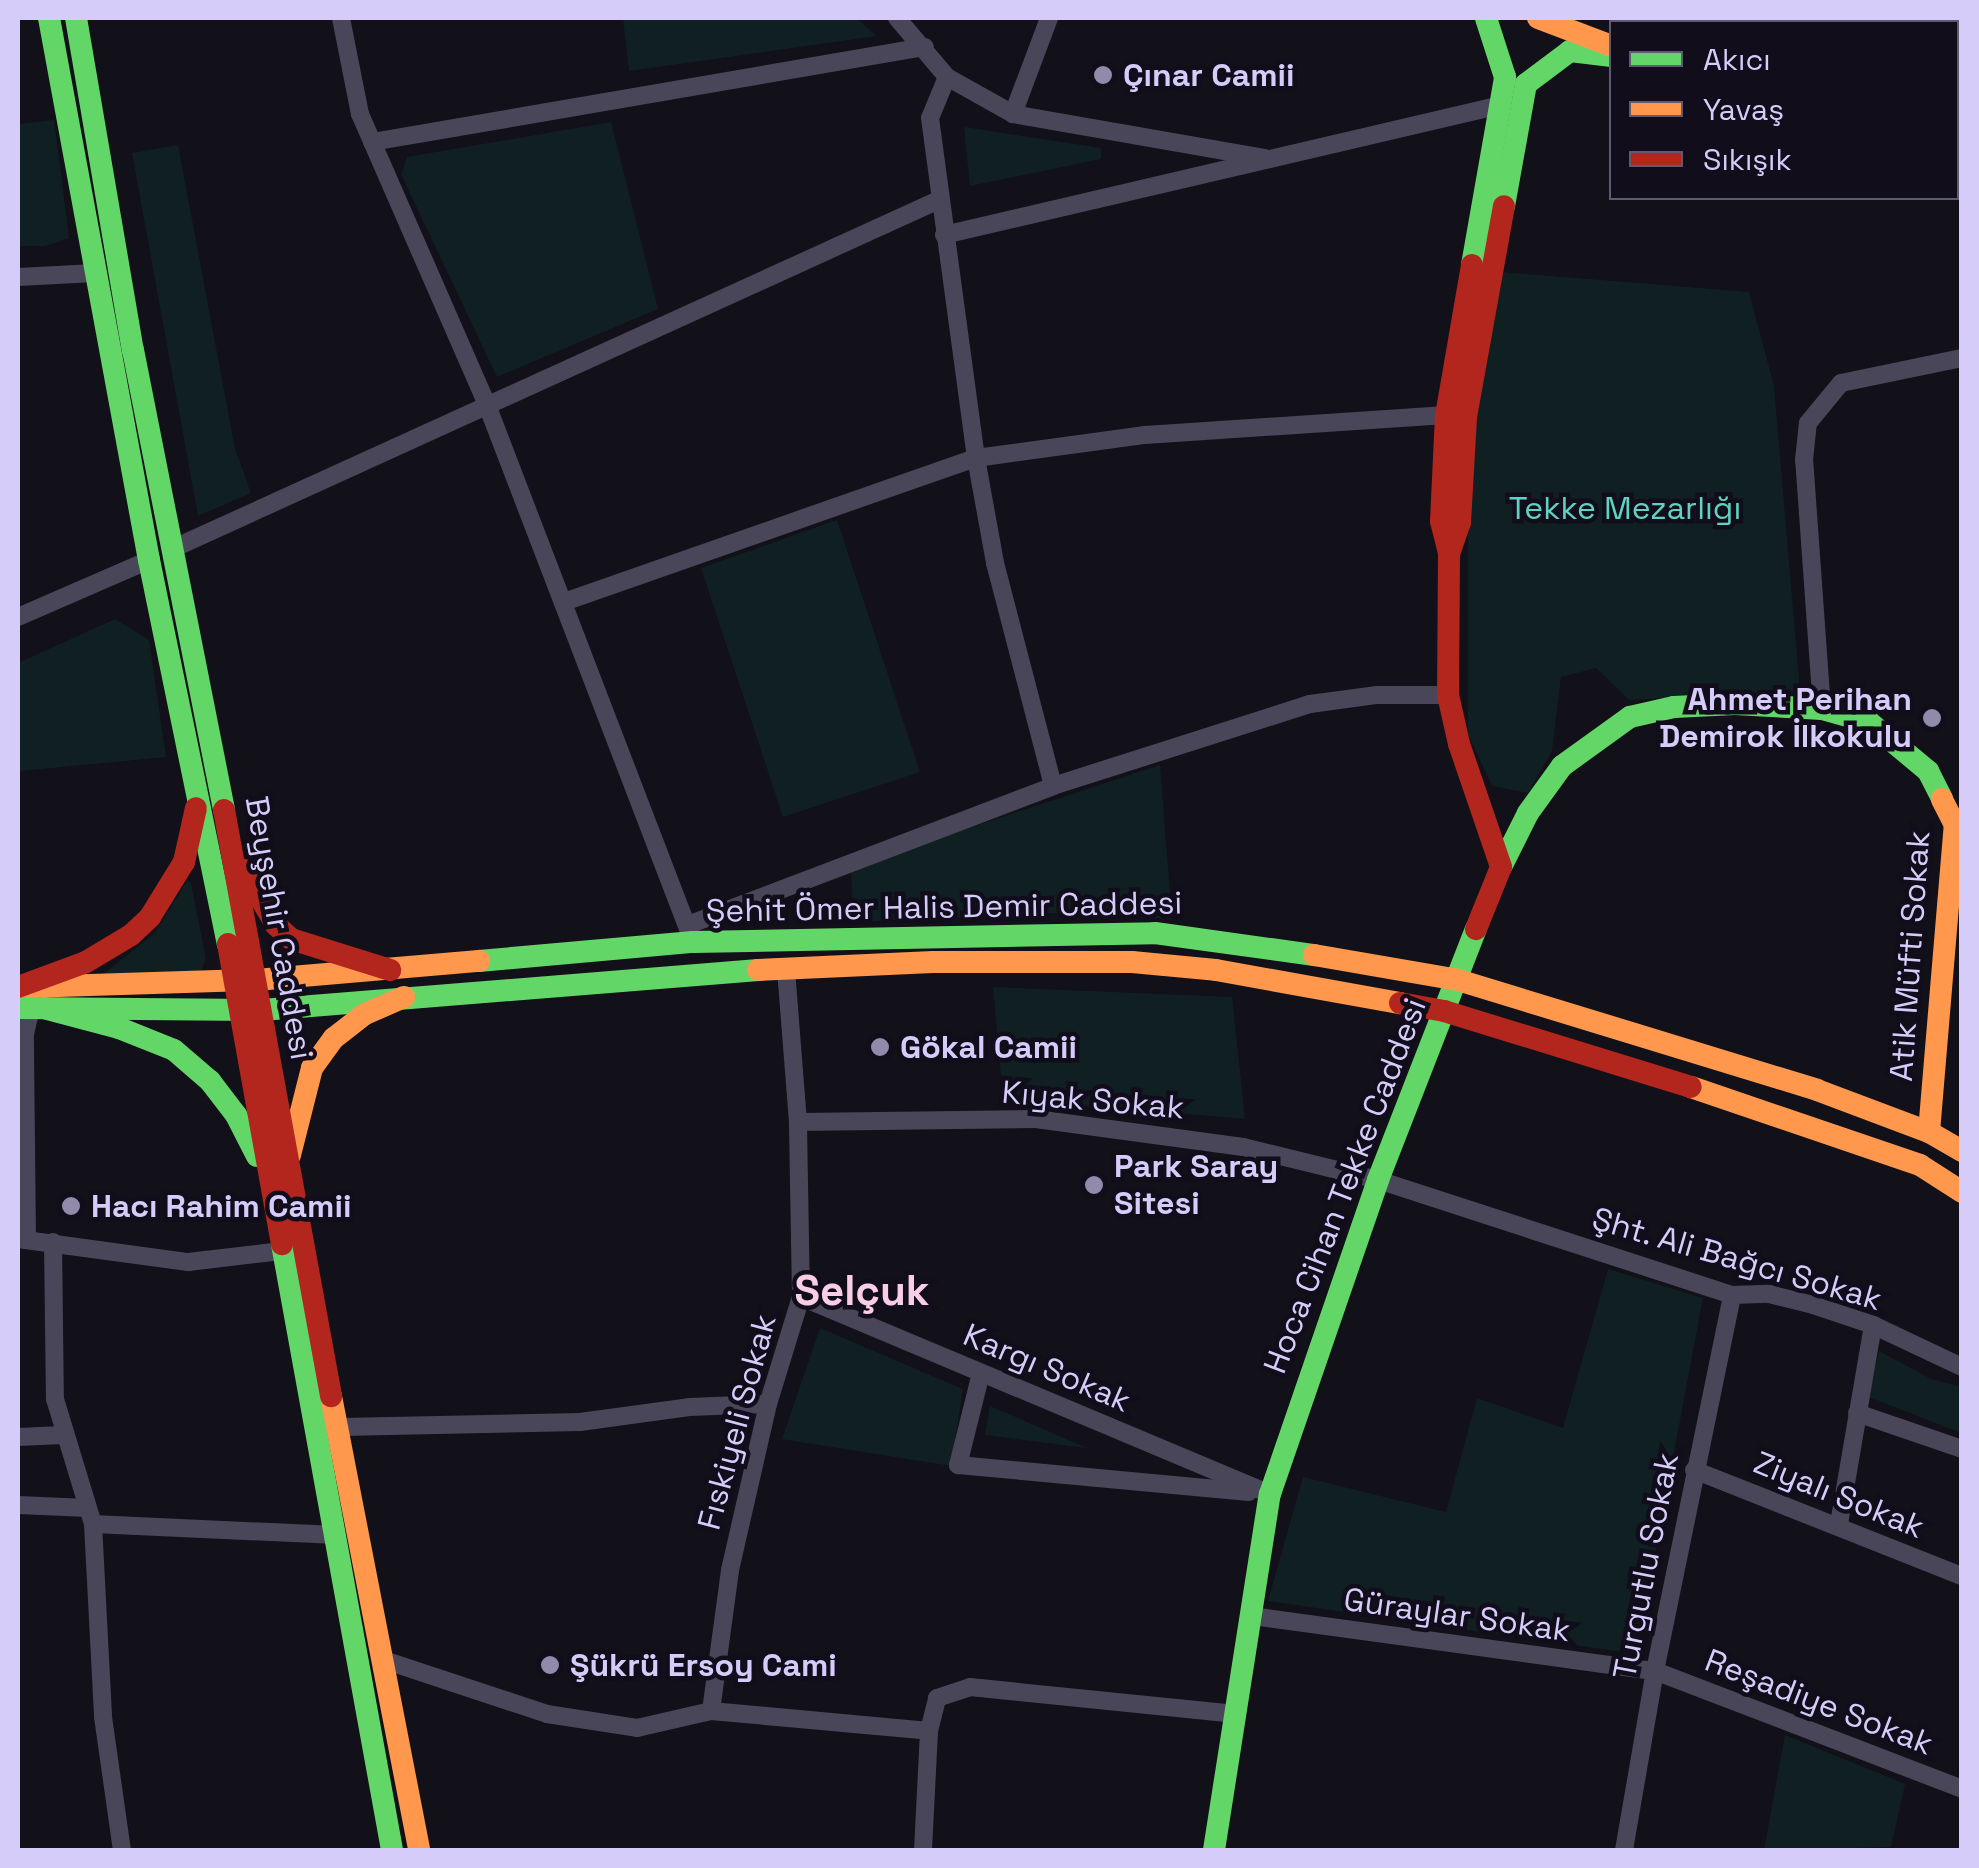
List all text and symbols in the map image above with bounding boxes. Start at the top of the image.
legend [1609,20,1959,200]
text: Akıcı [1703,40,1771,79]
place label: Çınar Camii [1123,56,1295,94]
marker: Çınar Camii [1092,64,1114,86]
text: Yavaş [1703,90,1784,129]
text: Sıkışık [1703,140,1792,179]
park label: Tekke Mezarlığı [1509,489,1741,527]
place label: Ahmet Perihan Demirok İlkokulu [1659,681,1912,756]
marker: Ahmet Perihan Demirok İlkokulu [1921,707,1943,729]
street label: Beyşehir Caddesi [237,793,321,1063]
street label: Atik Müfti Sokak [1882,829,1938,1083]
street label: Şehit Ömer Halis Demir Caddesi [705,884,1183,930]
street label: Hoca Cihan Tekke Caddesi [1256,993,1434,1379]
place label: Gökal Camii [900,1028,1077,1066]
marker: Gökal Camii [869,1036,891,1058]
street label: Kıyak Sokak [1000,1073,1186,1127]
place label: Park Saray Sitesi [1114,1148,1278,1223]
marker: Park Saray Sitesi [1083,1174,1105,1196]
place label: Hacı Rahim Camii [91,1187,351,1225]
marker: Hacı Rahim Camii [60,1195,82,1217]
street label: Şht. Ali Bağcı Sokak [1587,1199,1887,1319]
district label: Selçuk [794,1266,930,1316]
street label: Fıskiyeli Sokak [690,1310,784,1534]
street label: Kargı Sokak [958,1316,1136,1420]
street label: Ziyalı Sokak [1748,1443,1930,1547]
street label: Turgutlu Sokak [1605,1450,1687,1682]
street label: Güraylar Sokak [1341,1580,1573,1650]
street label: Reşadiye Sokak [1700,1641,1938,1763]
place label: Şükrü Ersoy Cami [570,1646,837,1684]
marker: Şükrü Ersoy Cami [539,1654,561,1676]

